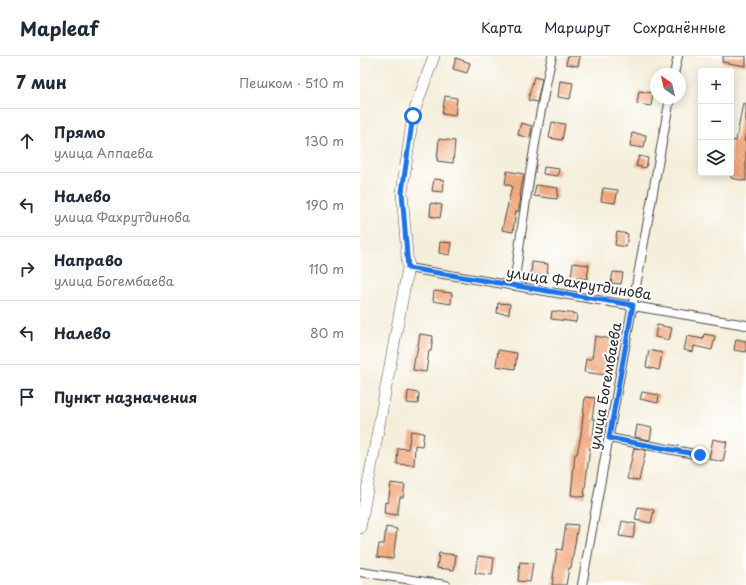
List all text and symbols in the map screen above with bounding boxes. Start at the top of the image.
text: Mapleaf [20,14,98,42]
text: Карта [481,17,522,38]
text: Маршрут [544,17,610,38]
text: Сохранённые [632,17,726,38]
north arrow [650,68,686,104]
map controls [698,68,734,176]
button: + [698,68,734,104]
text: 7 мин [16,69,67,95]
text: Пешком · 510 m [239,73,344,92]
button: − [698,104,734,140]
route start [404,107,422,125]
text: Прямо [54,120,105,143]
icon: ahead [16,130,38,152]
text: 130 m [305,131,344,150]
button: layers [698,140,734,176]
text: улица Аппаева [54,143,153,162]
text: Налево [54,184,111,207]
icon: left [16,194,38,216]
text: 190 m [305,195,344,214]
text: улица Фахрутдинова [54,207,190,226]
text: Направо [54,248,123,271]
icon: right [16,258,38,280]
text: 110 m [309,259,344,278]
street label: улица Фахрутдинова [505,261,653,305]
text: улица Богембаева [54,271,174,290]
street label: улица Богембаева [583,320,627,451]
text: Налево [54,321,111,344]
icon: left [16,322,38,344]
text: 80 m [310,323,344,342]
text: Пункт назначения [54,385,197,408]
icon: arrive [16,386,38,408]
route end [691,446,709,464]

